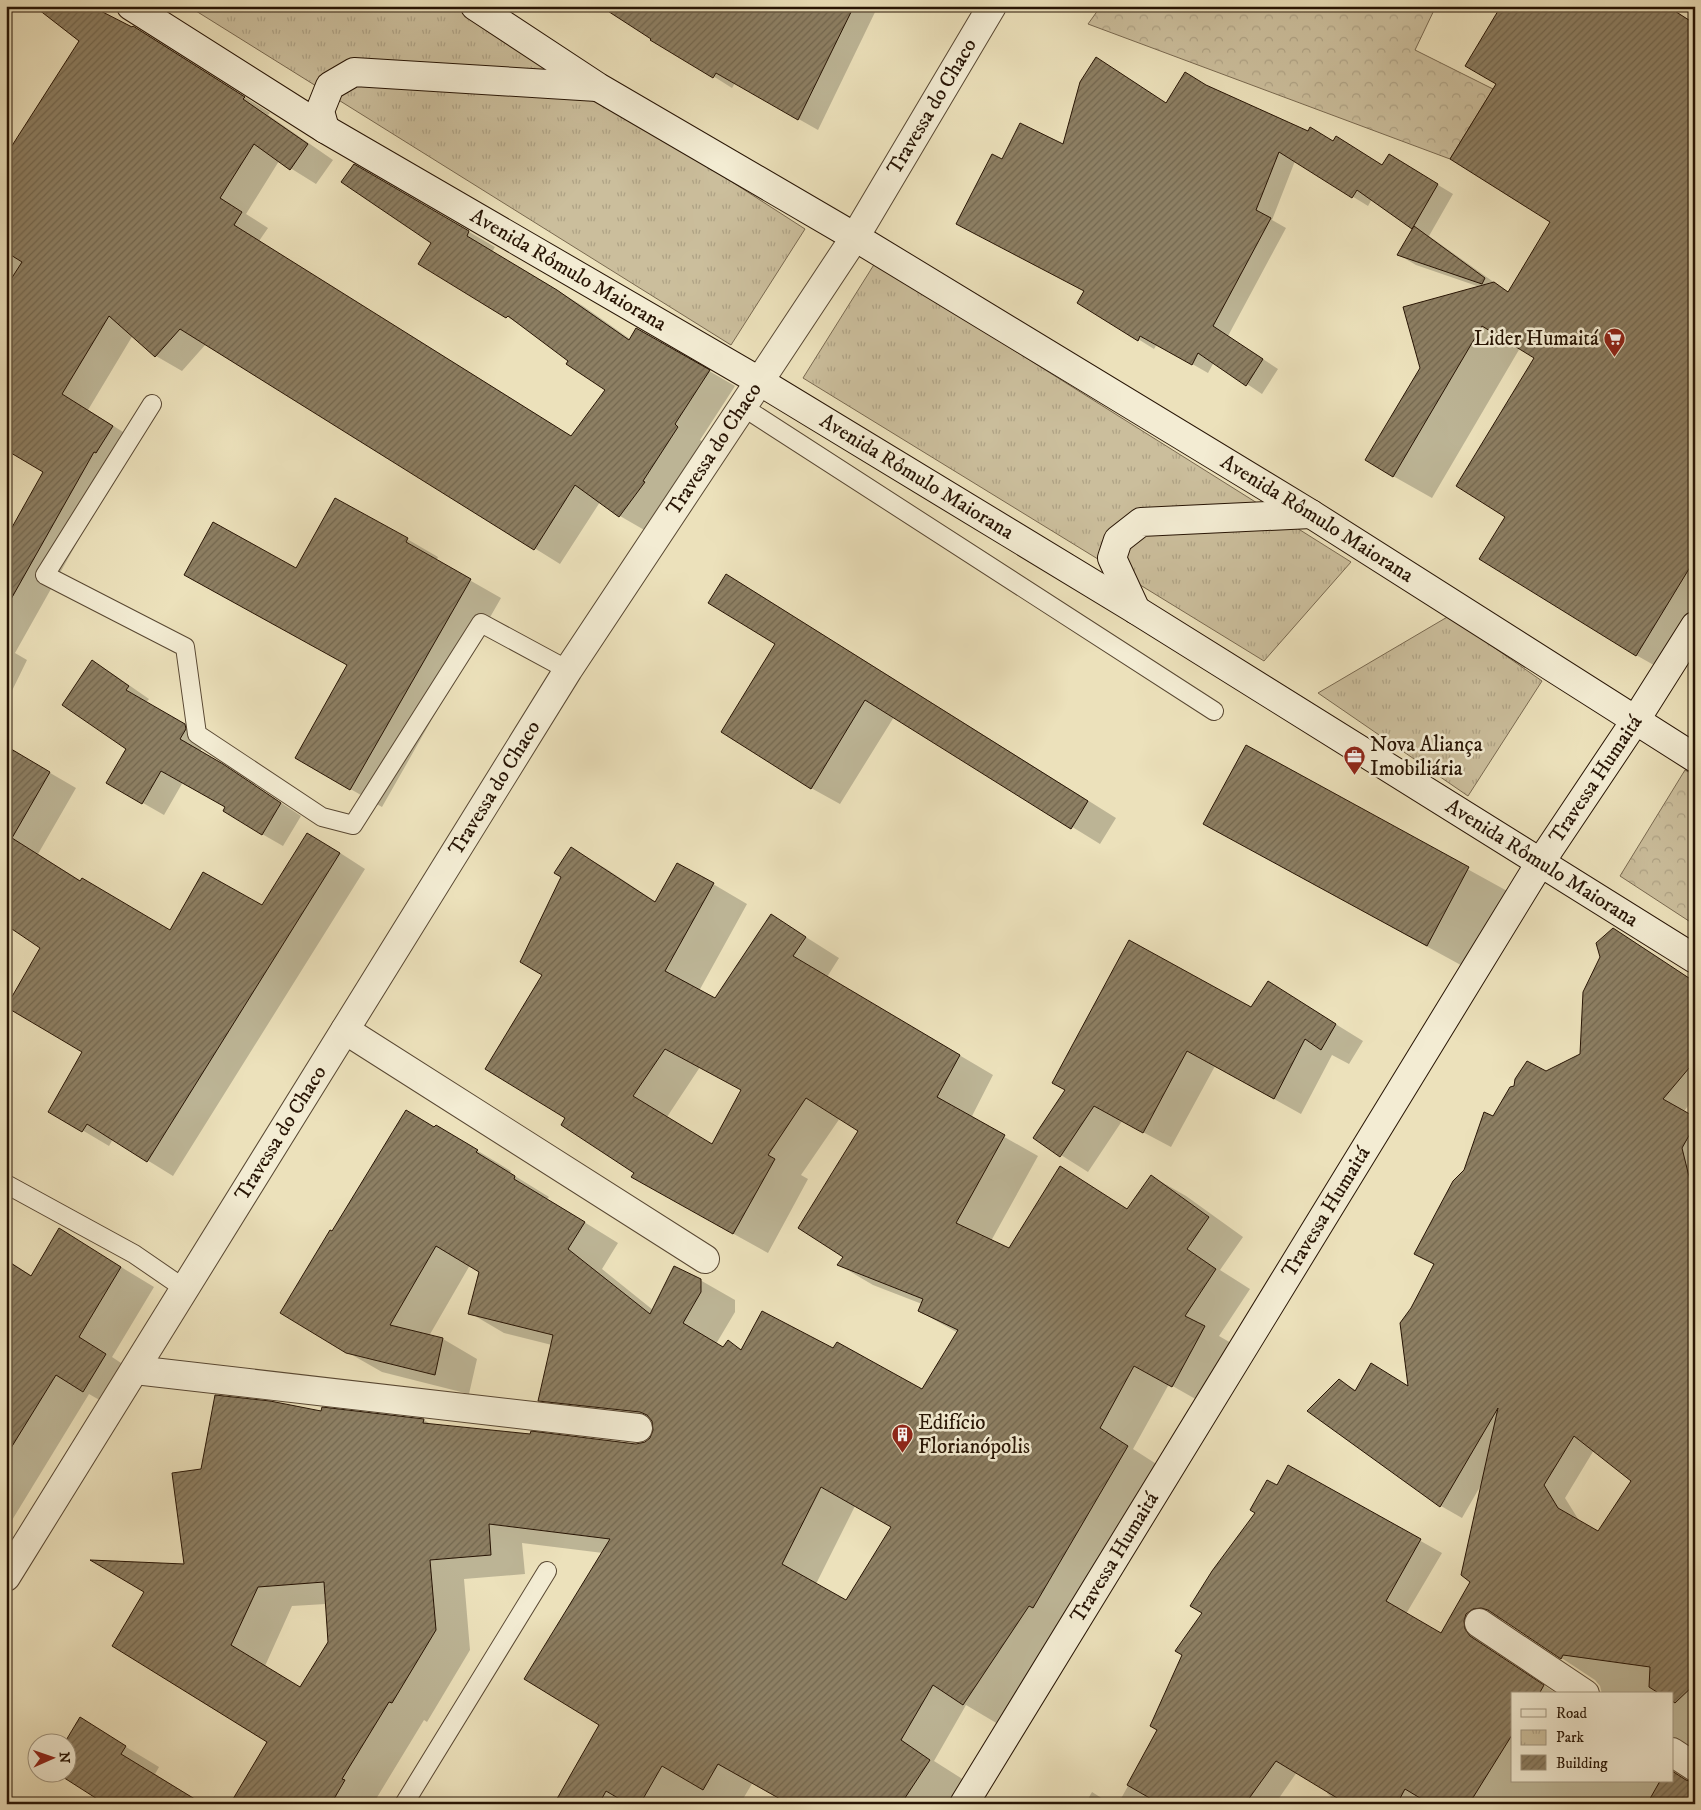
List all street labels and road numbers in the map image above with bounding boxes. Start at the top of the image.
street label: Travessa do Chaco [882,34,983,180]
street label: Avenida Rômulo Maiorana [466,203,671,337]
street label: Travessa do Chaco [661,378,768,521]
street label: Avenida Rômulo Maiorana [815,408,1019,546]
street label: Avenida Rômulo Maiorana [1216,449,1418,589]
street label: Travessa Humaitá [1544,710,1648,848]
street label: Travessa do Chaco [443,716,546,861]
street label: Avenida Rômulo Maiorana [1441,793,1643,933]
street label: Travessa do Chaco [229,1061,333,1206]
street label: Travessa Humaitá [1276,1142,1376,1282]
street label: Travessa Humaitá [1065,1487,1165,1628]

